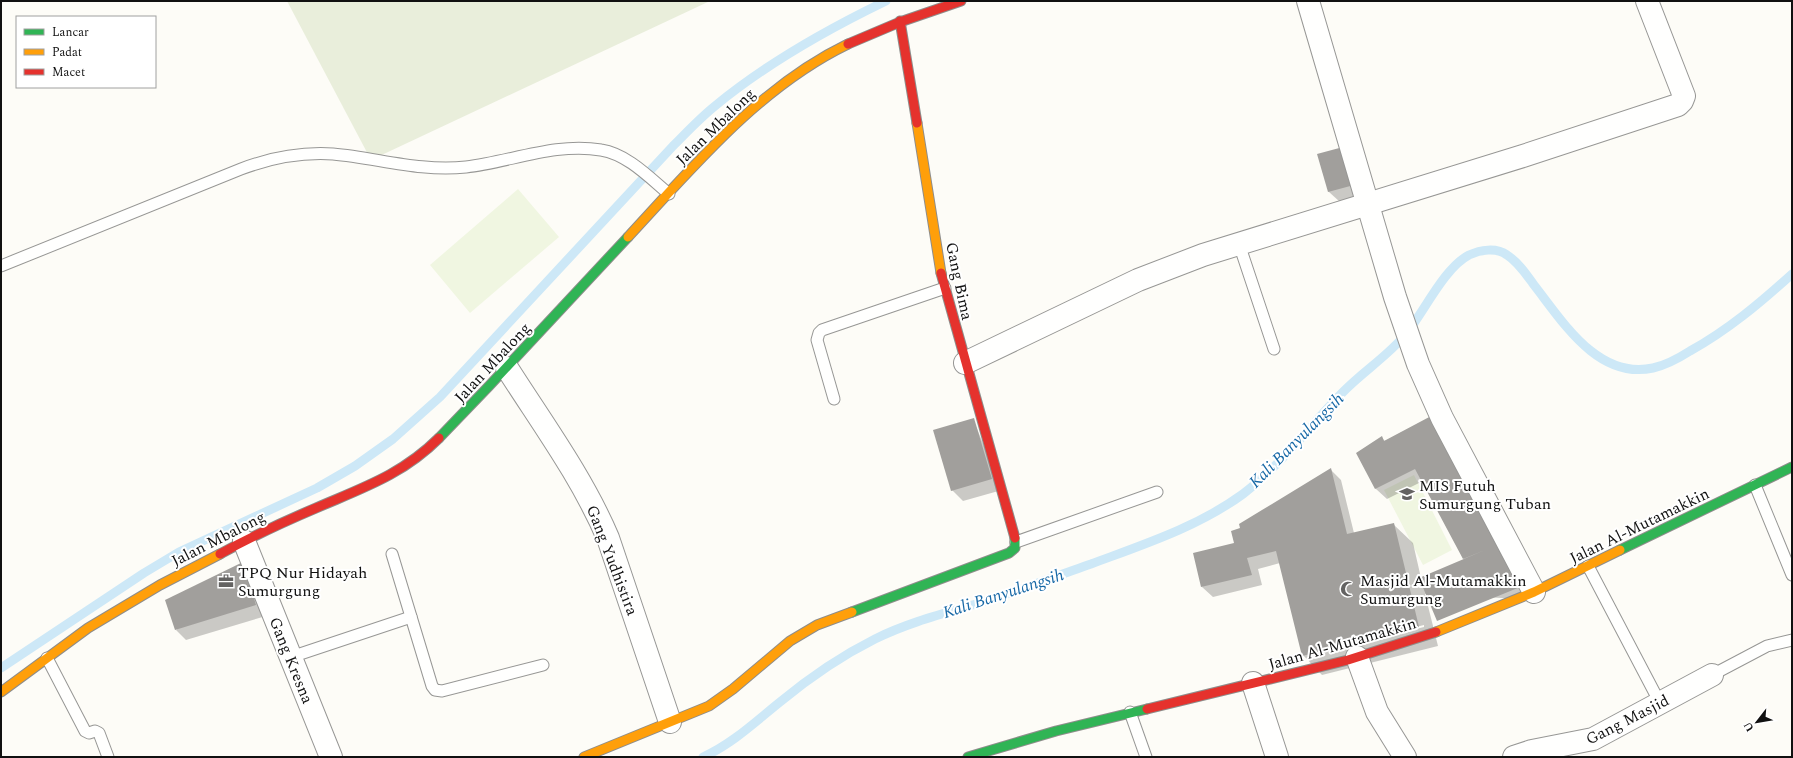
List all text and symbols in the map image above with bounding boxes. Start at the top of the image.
legend [16,16,156,88]
text: Lancar [52,23,89,42]
text: Padat [52,43,82,62]
text: Macet [52,63,85,82]
street label: Jalan Mbalong [670,82,761,171]
street label: Gang Bima [939,240,979,323]
street label: Jalan Mbalong [449,317,537,408]
water label: Kali Banyulangsih [1243,387,1351,494]
place label: MIS Futuh Sumurgung Tuban [1419,474,1551,516]
street label: Jalan Al-Mutamakkin [1565,482,1713,570]
school or university icon: MIS Futuh Sumurgung Tuban [1398,485,1416,503]
street label: Gang Yudhistira [580,502,644,619]
street label: Jalan Mbalong [167,505,270,573]
place label: TPQ Nur Hidayah Sumurgung [238,561,367,603]
water label: Kali Banyulangsih [939,562,1067,626]
place label: Masjid Al-Mutamakkin Sumurgung [1360,569,1527,611]
office icon: TPQ Nur Hidayah Sumurgung [217,572,235,590]
mosque icon: Masjid Al-Mutamakkin Sumurgung [1339,580,1357,598]
street label: Jalan Al-Mutamakkin [1266,611,1419,677]
street label: Gang Kresna [263,613,319,708]
street label: Gang Masjid [1581,688,1674,751]
north arrow [1737,702,1777,742]
text: U [1739,719,1759,735]

